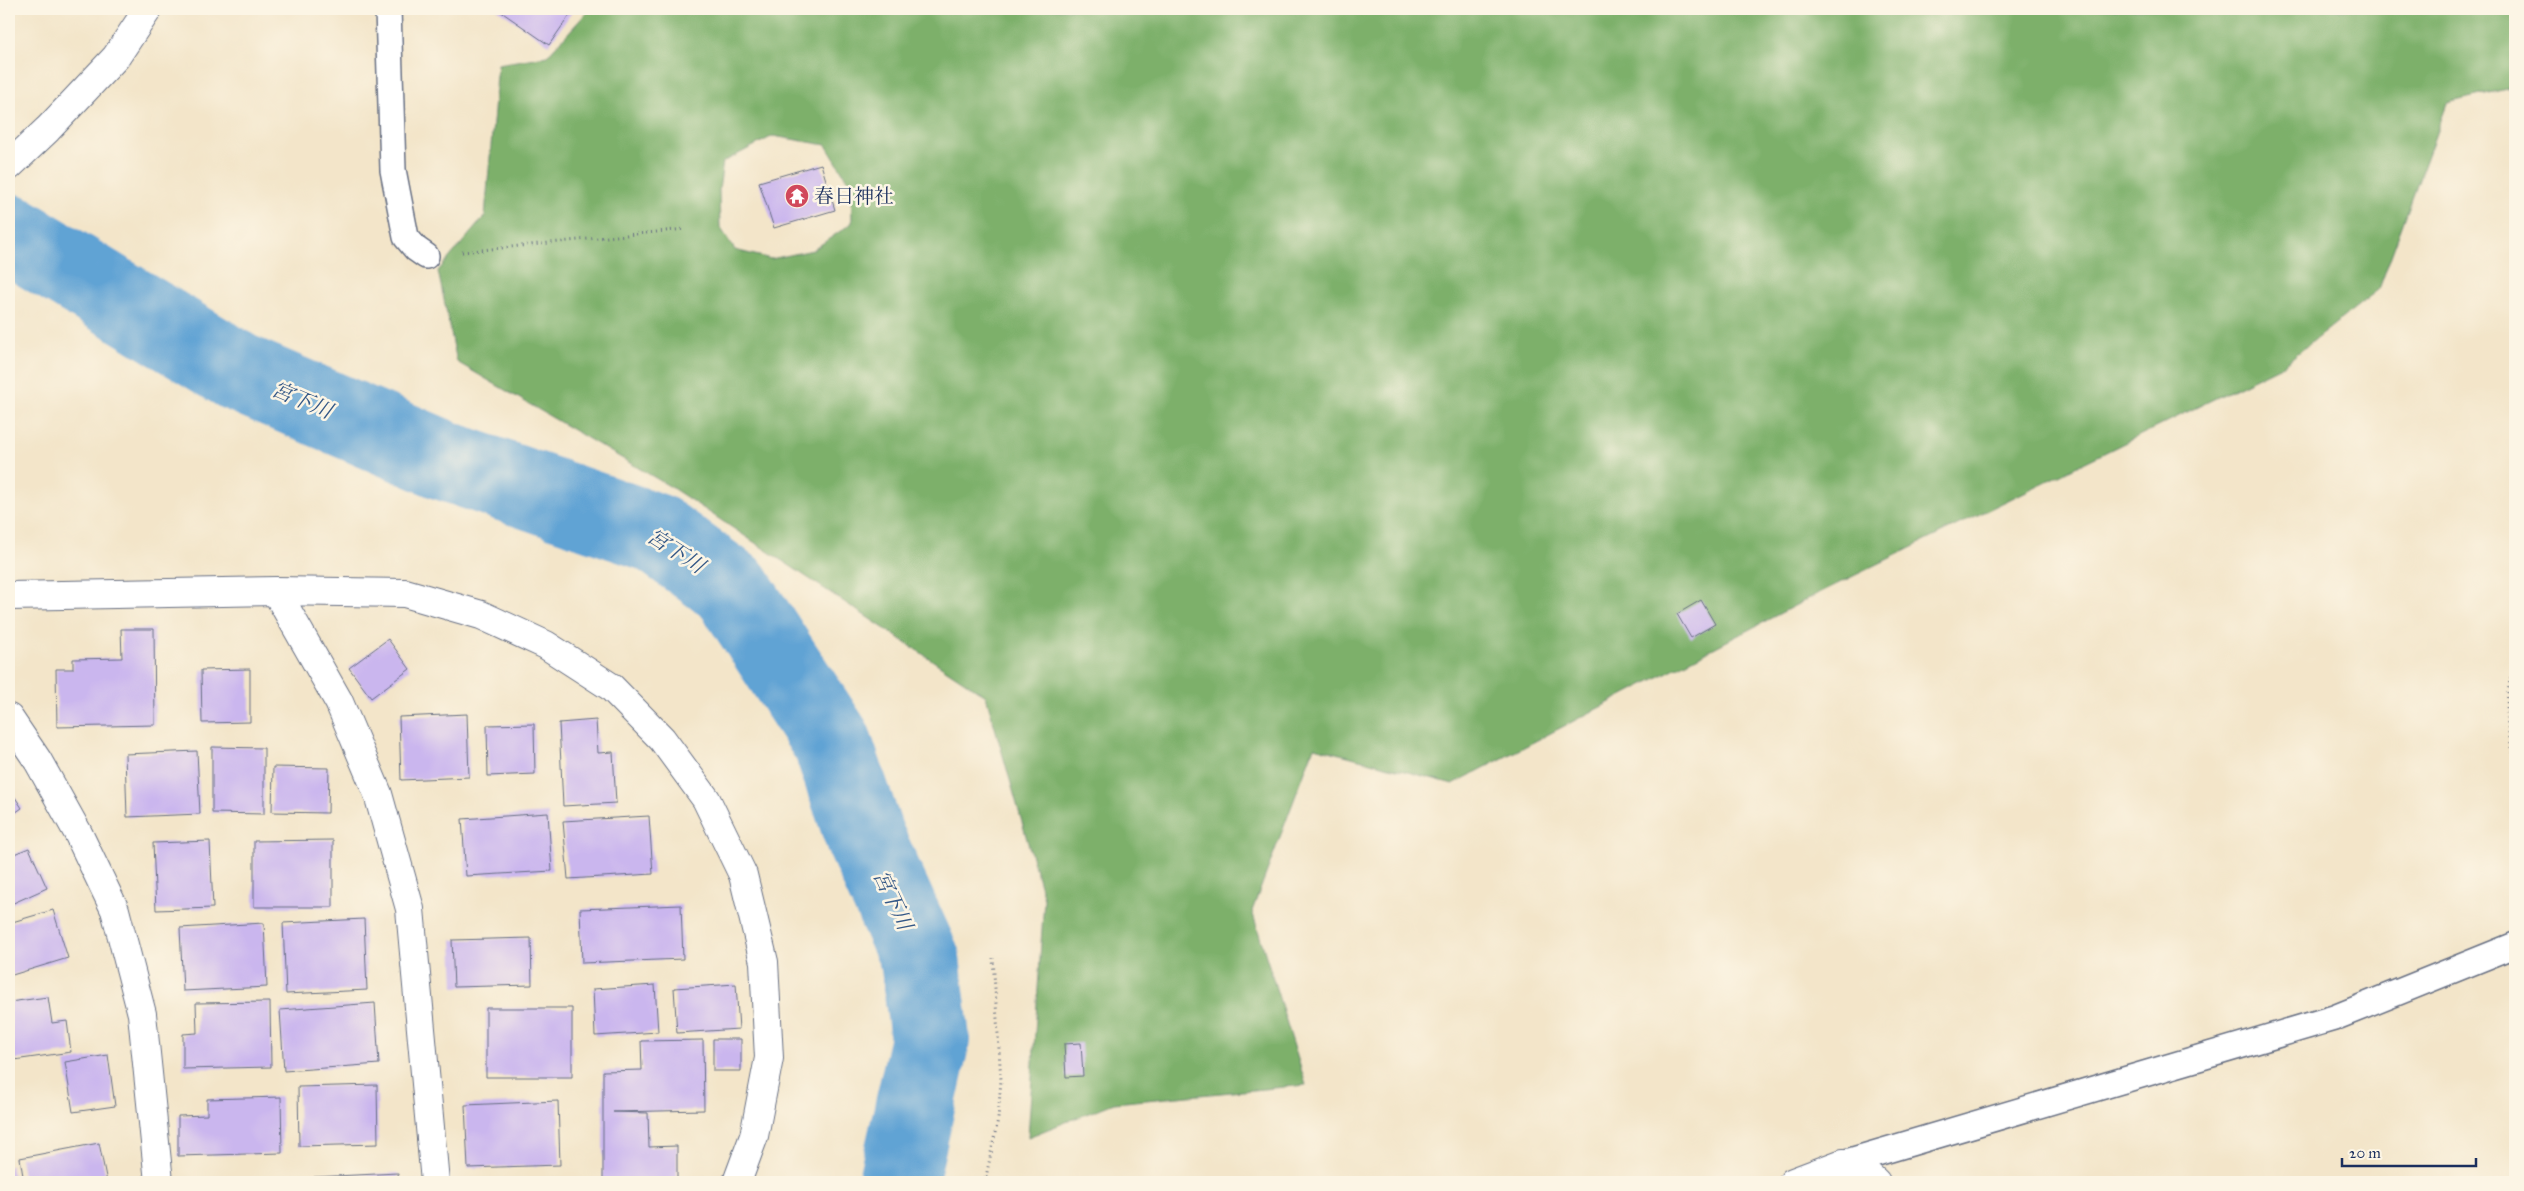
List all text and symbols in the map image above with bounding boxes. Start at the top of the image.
temple icon: 春日神社 [784,183,810,209]
place label: 春日神社 [814,184,894,208]
water label: 宮下川 [268,376,338,425]
water label: 宮下川 [643,523,711,580]
water label: 宮下川 [868,866,919,936]
scale bar [2342,1136,2475,1168]
text: 20 m [2349,1144,2381,1162]

